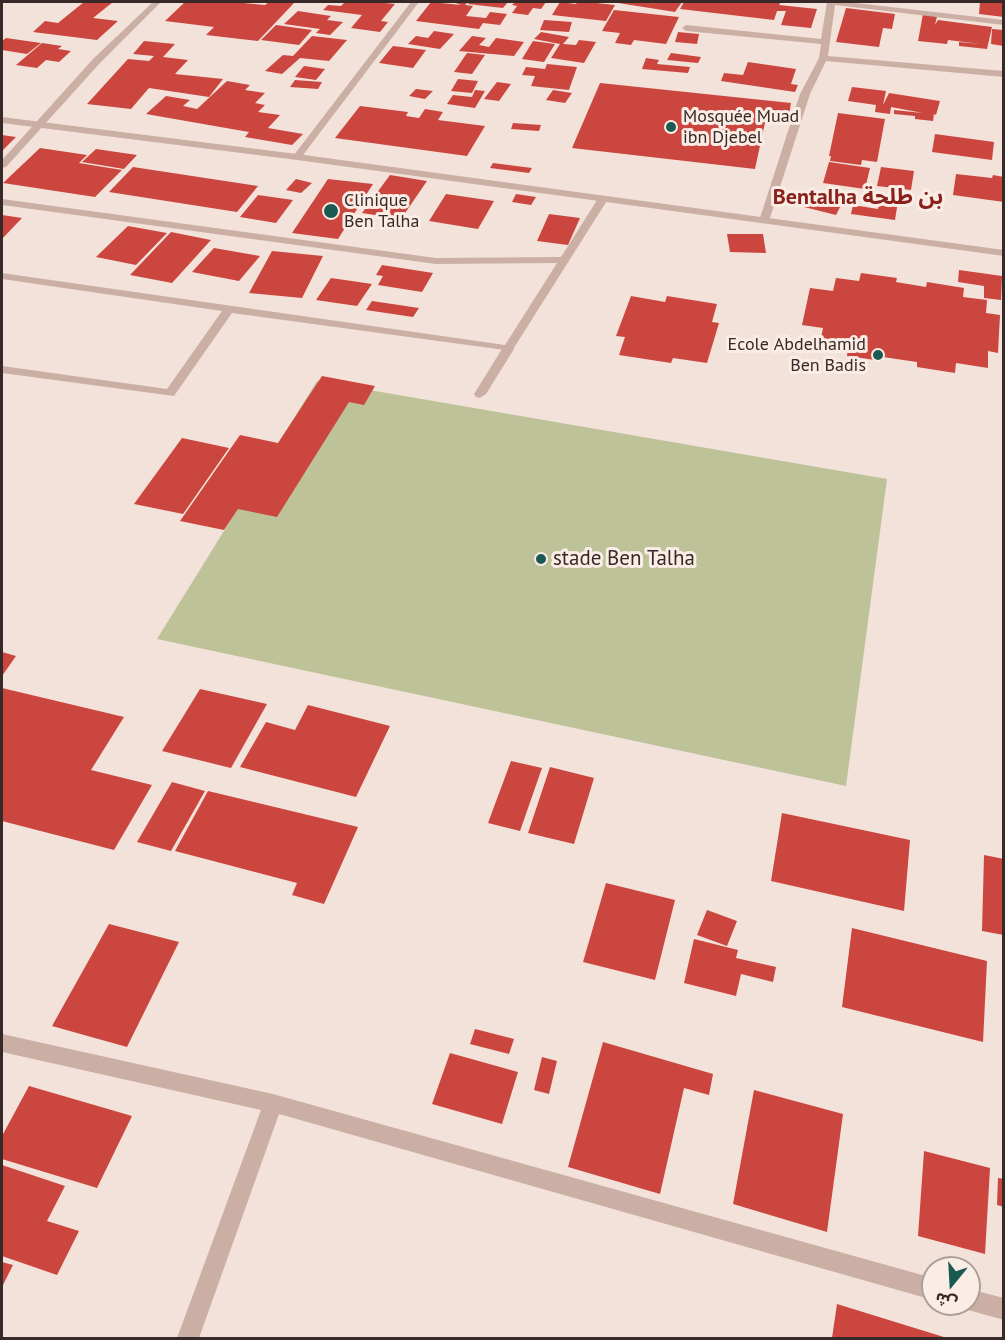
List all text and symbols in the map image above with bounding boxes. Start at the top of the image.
place label: Mosquée Muad ibn Djebel [683,106,799,148]
marker: Mosquée Muad ibn Djebel [664,120,678,134]
district label: Bentalha بن طلحة [773,185,943,211]
place label: Clinique Ben Talha [344,190,419,232]
marker: Clinique Ben Talha [322,202,340,220]
place label: Ecole Abdelhamid Ben Badis [728,334,866,376]
marker: Ecole Abdelhamid Ben Badis [871,348,885,362]
place label: stade Ben Talha [553,546,695,572]
marker: stade Ben Talha [534,552,548,566]
north arrow [921,1256,981,1316]
text: ش [933,1288,960,1314]

